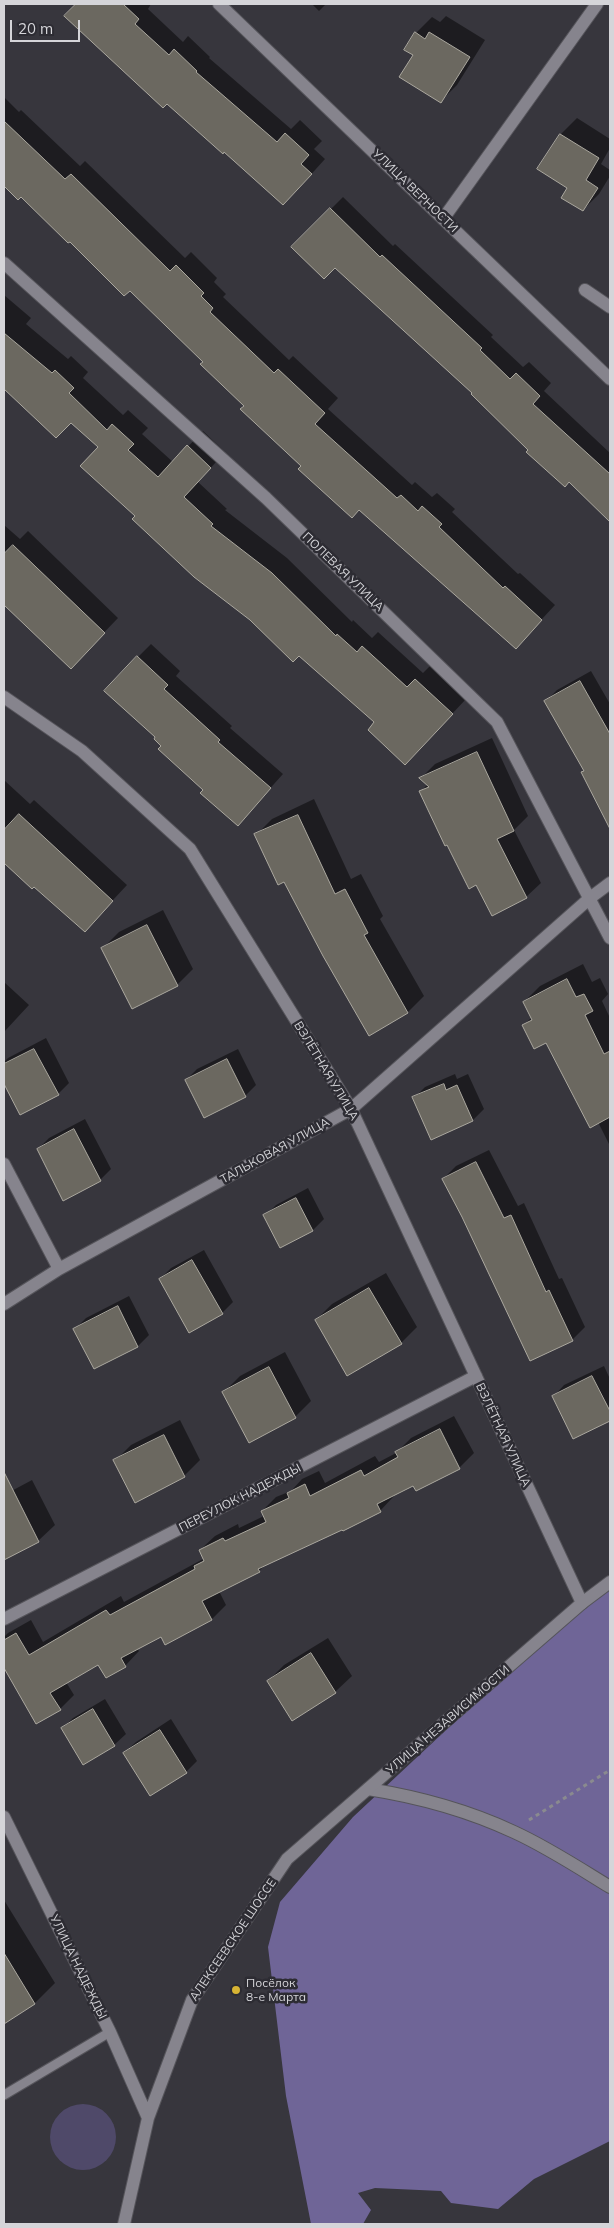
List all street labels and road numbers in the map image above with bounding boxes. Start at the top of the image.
street label: УЛИЦА ВЕРНОСТИ [369,146,461,236]
street label: ПОЛЕВАЯ УЛИЦА [299,530,387,614]
street label: ВЗЛЁТНАЯ УЛИЦА [291,1019,361,1123]
street label: ТАЛЬКОВАЯ УЛИЦА [218,1115,332,1187]
street label: ВЗЛЁТНАЯ УЛИЦА [473,1381,533,1489]
street label: ПЕРЕУЛОК НАДЕЖДЫ [176,1461,304,1535]
street label: УЛИЦА НЕЗАВИСИМОСТИ [383,1663,513,1777]
street label: АЛЕКСЕЕВСКОЕ ШОССЕ [187,1876,279,2004]
street label: УЛИЦА НАДЕЖДЫ [46,1912,110,2022]

